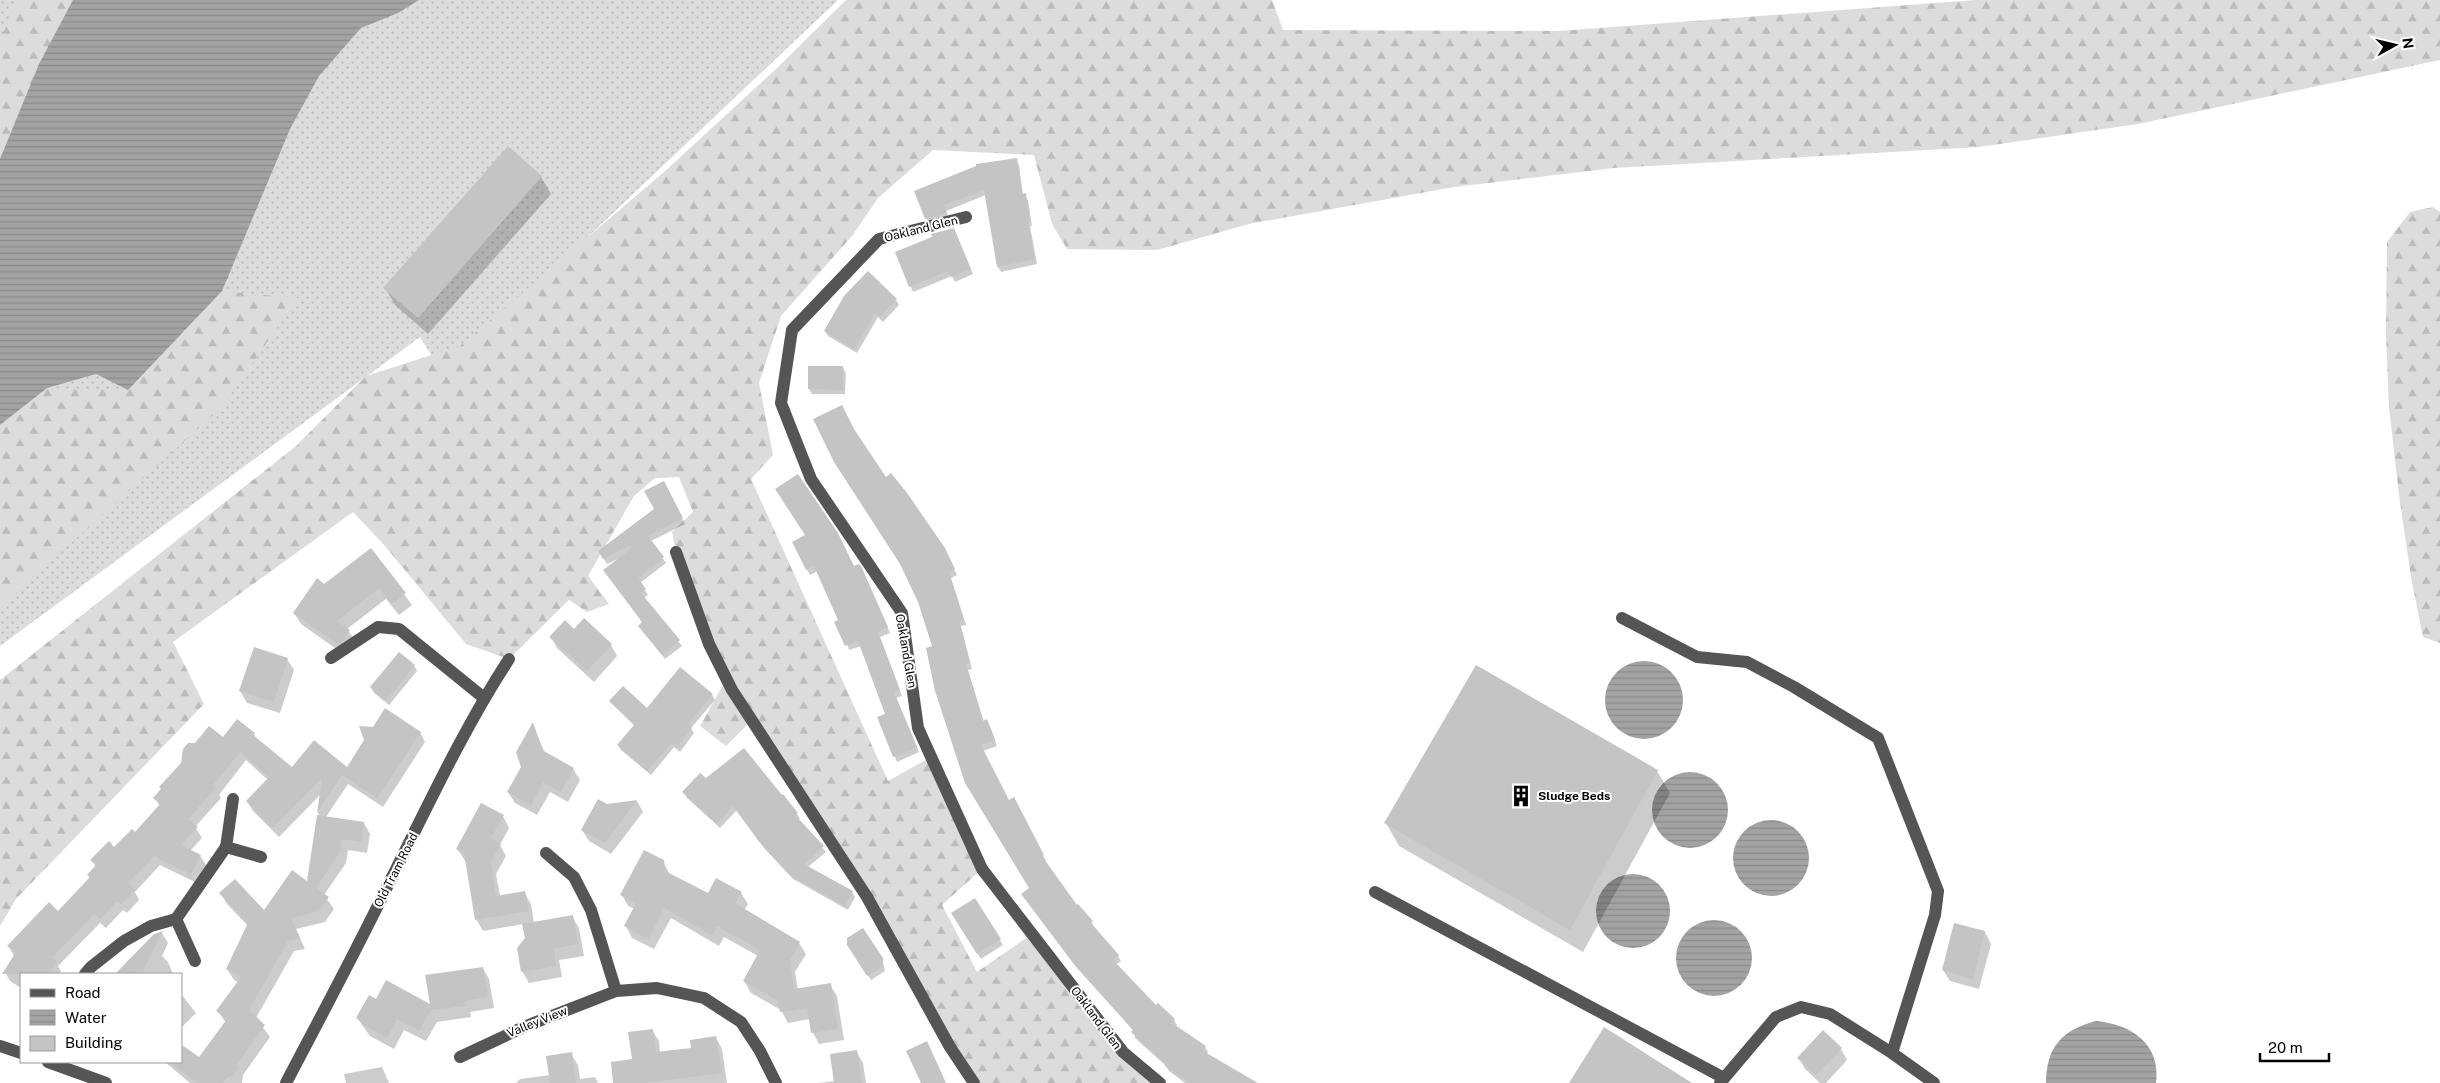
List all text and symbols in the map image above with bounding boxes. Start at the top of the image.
north arrow [2370,20,2420,70]
text: N [2399,37,2417,50]
street label: Oakland Glen [883,213,959,245]
street label: Oakland Glen [893,613,919,689]
building icon: Sludge Beds [1508,783,1534,809]
place label: Sludge Beds [1538,789,1610,803]
street label: Old Tram Road [371,830,421,910]
legend [20,973,182,1063]
text: Road [65,984,101,1001]
street label: Oakland Glen [1068,984,1124,1052]
street label: Valley View [505,1003,570,1040]
text: Water [65,1009,107,1026]
scale bar [2260,1030,2329,1062]
text: Building [65,1034,123,1051]
text: 20 m [2268,1039,2303,1056]

